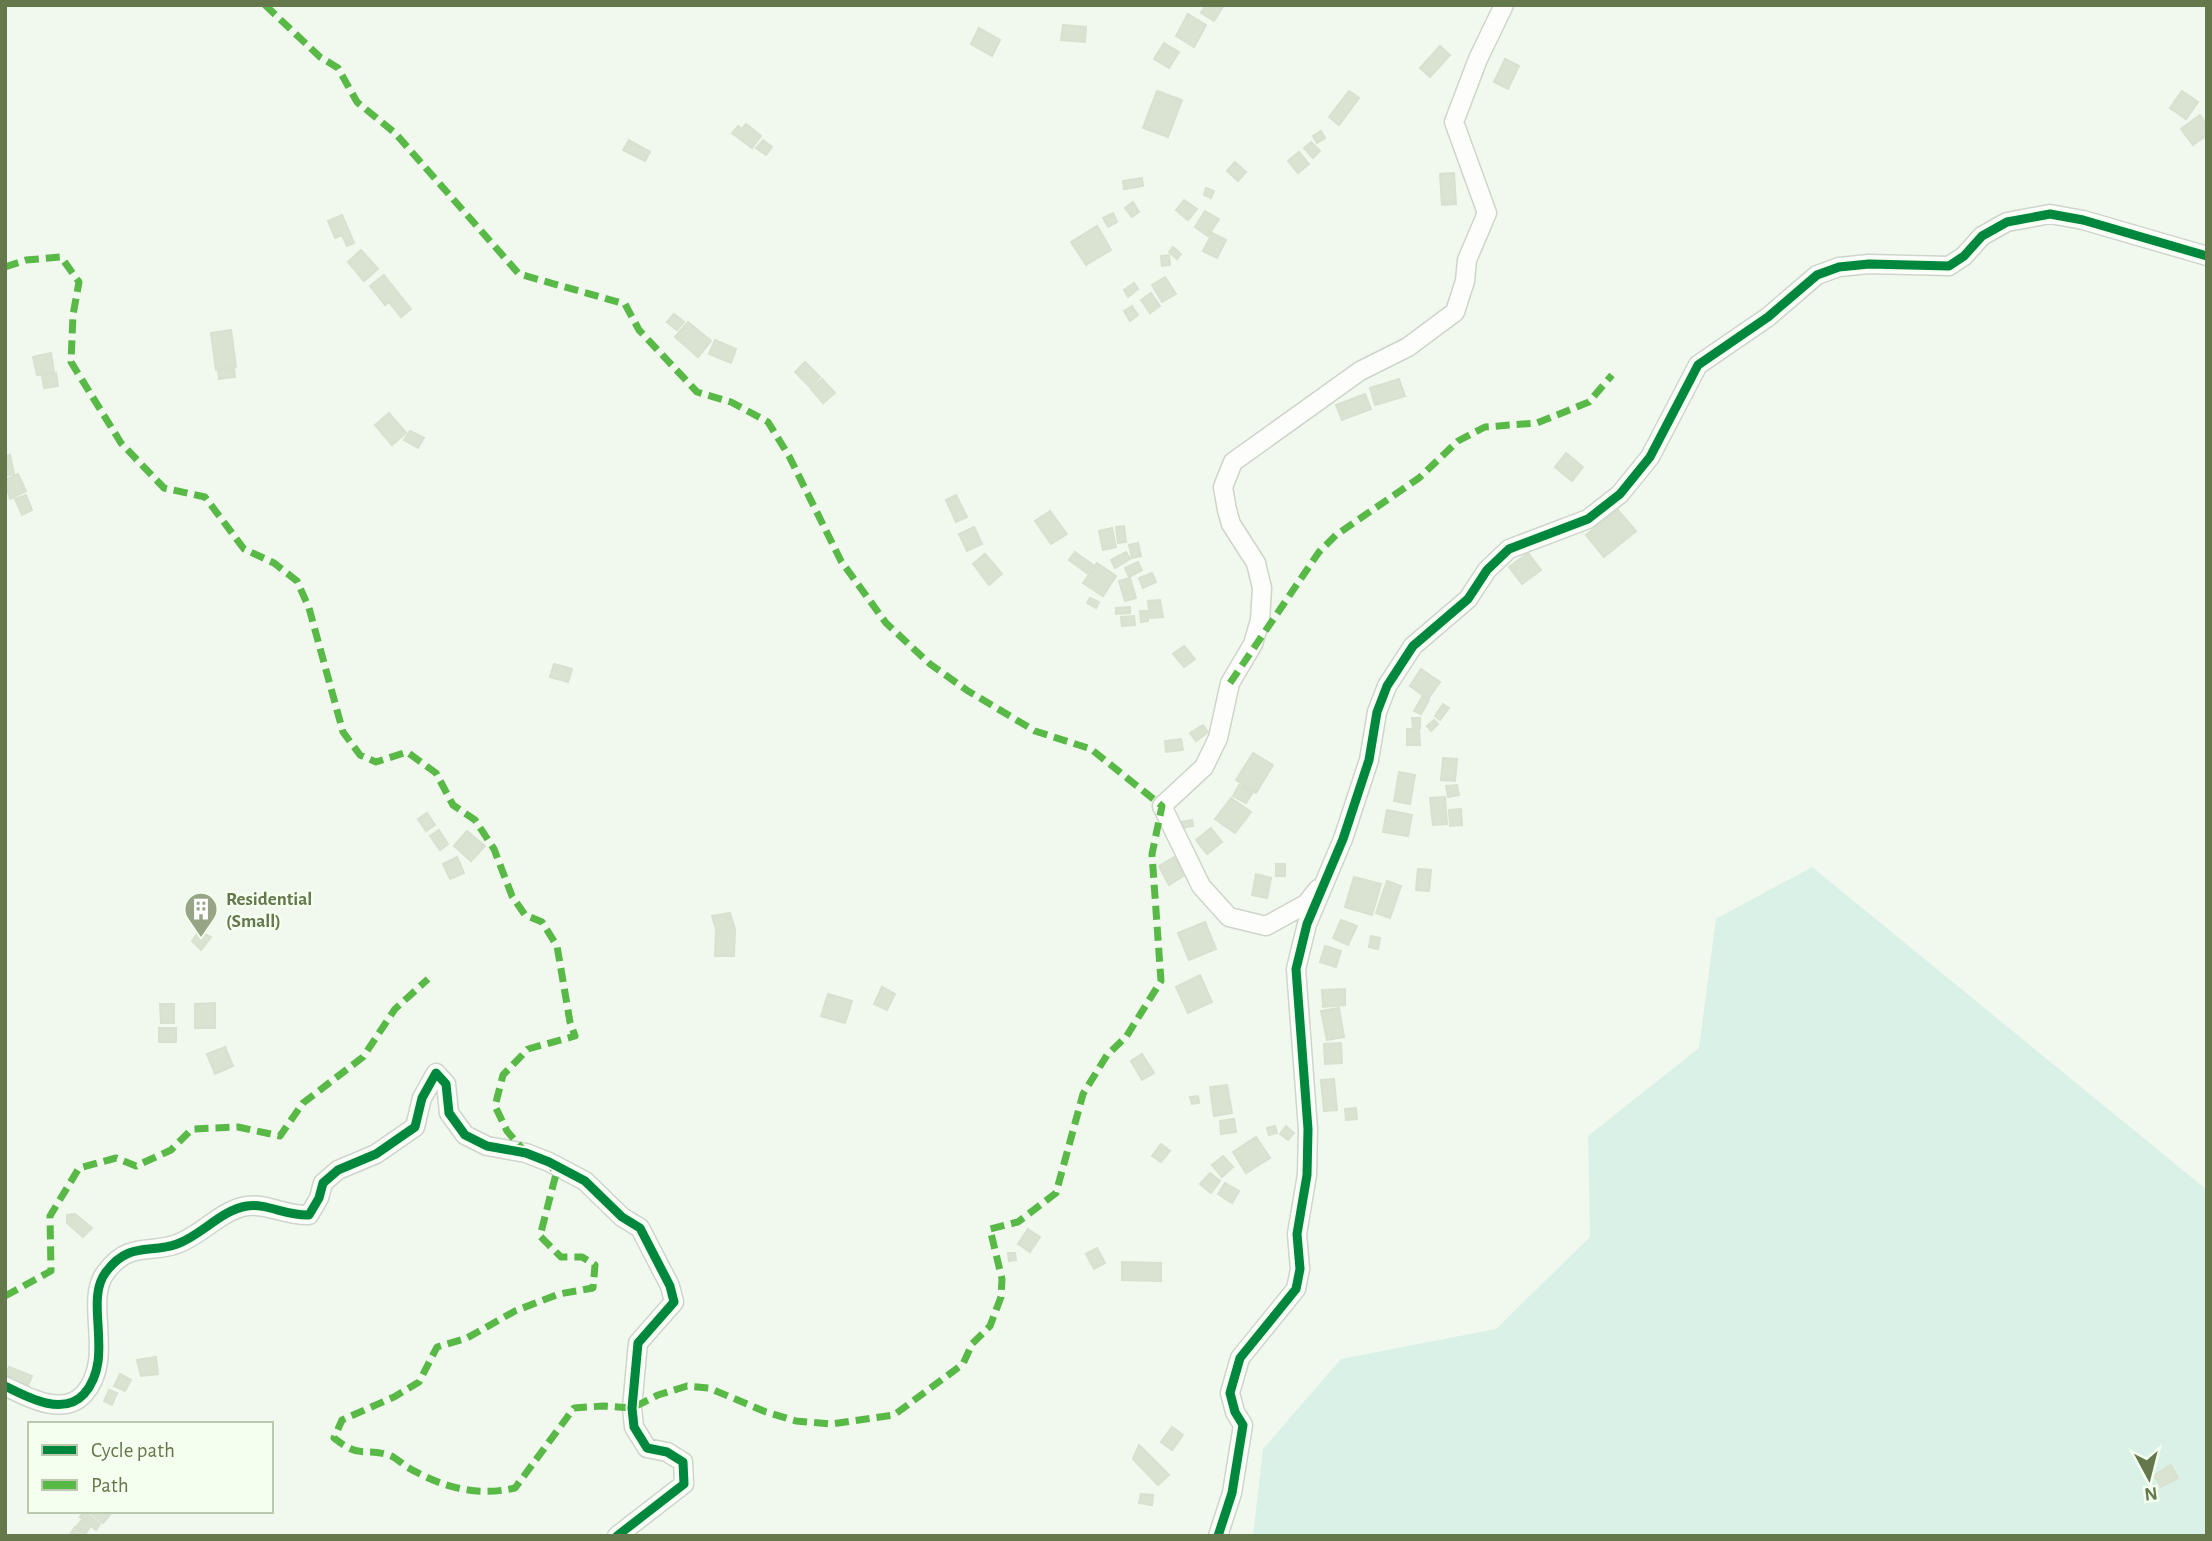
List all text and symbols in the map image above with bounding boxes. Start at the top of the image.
building icon: Residential (Small) [182,890,220,939]
place label: Residential (Small) [226,890,312,931]
legend [28,1422,273,1513]
text: Cycle path [91,1440,175,1461]
north arrow [2114,1443,2184,1513]
text: Path [91,1475,129,1496]
text: N [2143,1483,2159,1504]

